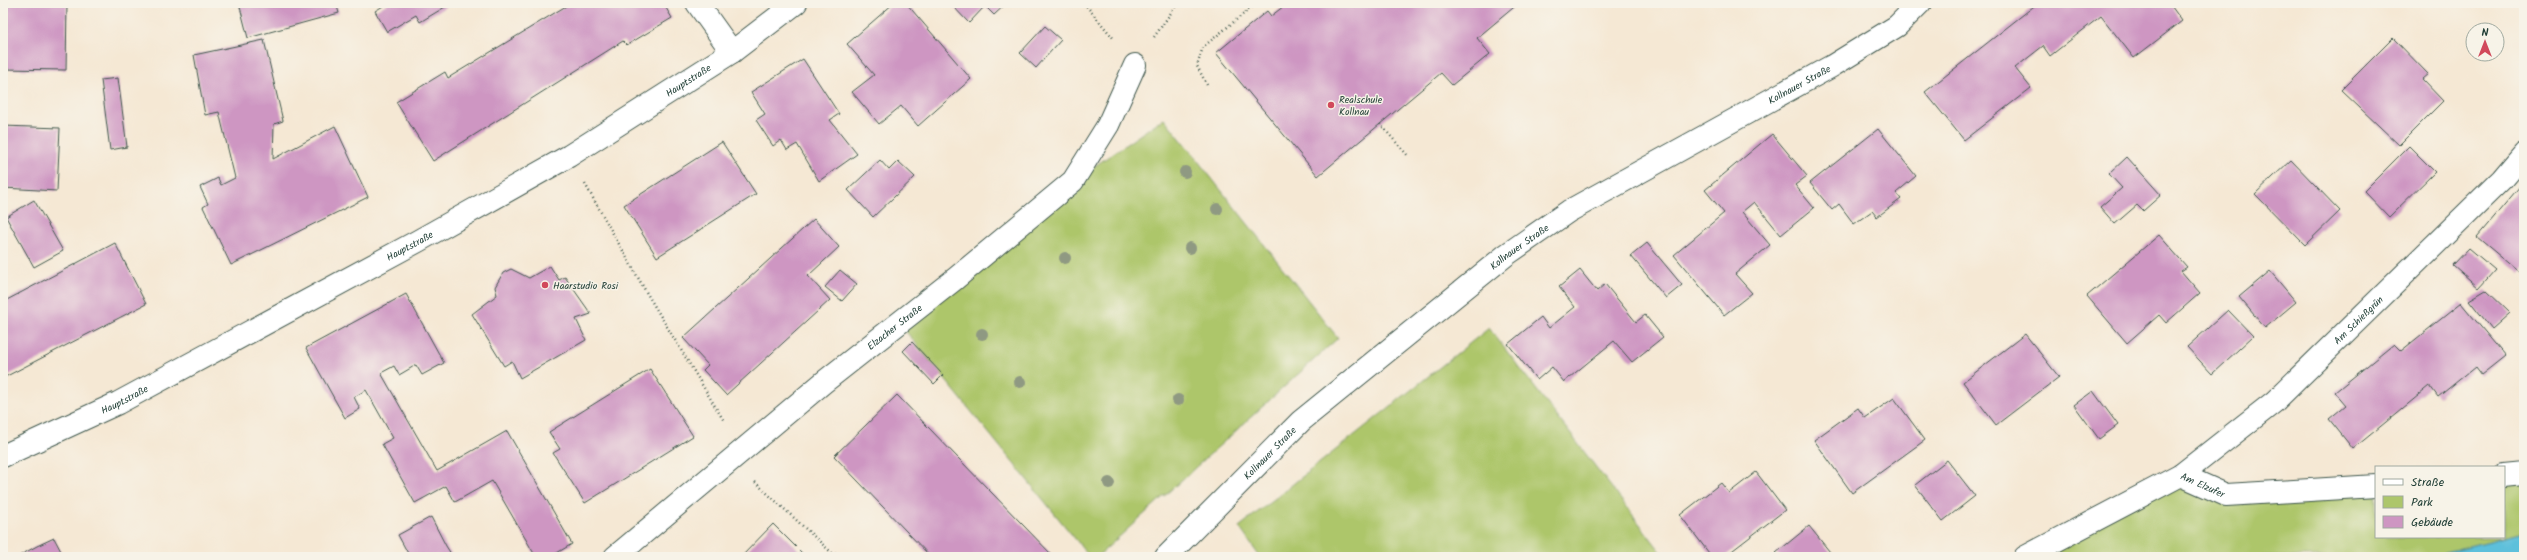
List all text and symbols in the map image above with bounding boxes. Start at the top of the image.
north arrow [2465,22,2505,62]
text: N [2482,24,2489,42]
street label: Hauptstraße [663,60,715,101]
street label: Kollnauer Straße [1765,61,1834,109]
place label: Realschule Kollnau [1339,92,1383,120]
marker: Realschule Kollnau [1326,100,1336,110]
street label: Kollnauer Straße [1487,220,1553,274]
street label: Hauptstraße [384,227,437,266]
place label: Haarstudio Rosi [553,278,619,294]
marker: Haarstudio Rosi [540,280,550,290]
street label: Am Schießgrün [2330,292,2387,349]
street label: Elzacher Straße [864,300,926,354]
street label: Hauptstraße [98,381,152,419]
street label: Kollnauer Straße [1240,423,1301,484]
legend [2375,466,2505,538]
street label: Am Elzufer [2178,469,2228,503]
text: Straße [2411,473,2445,492]
text: Park [2411,493,2433,512]
text: Gebäude [2411,513,2453,532]

